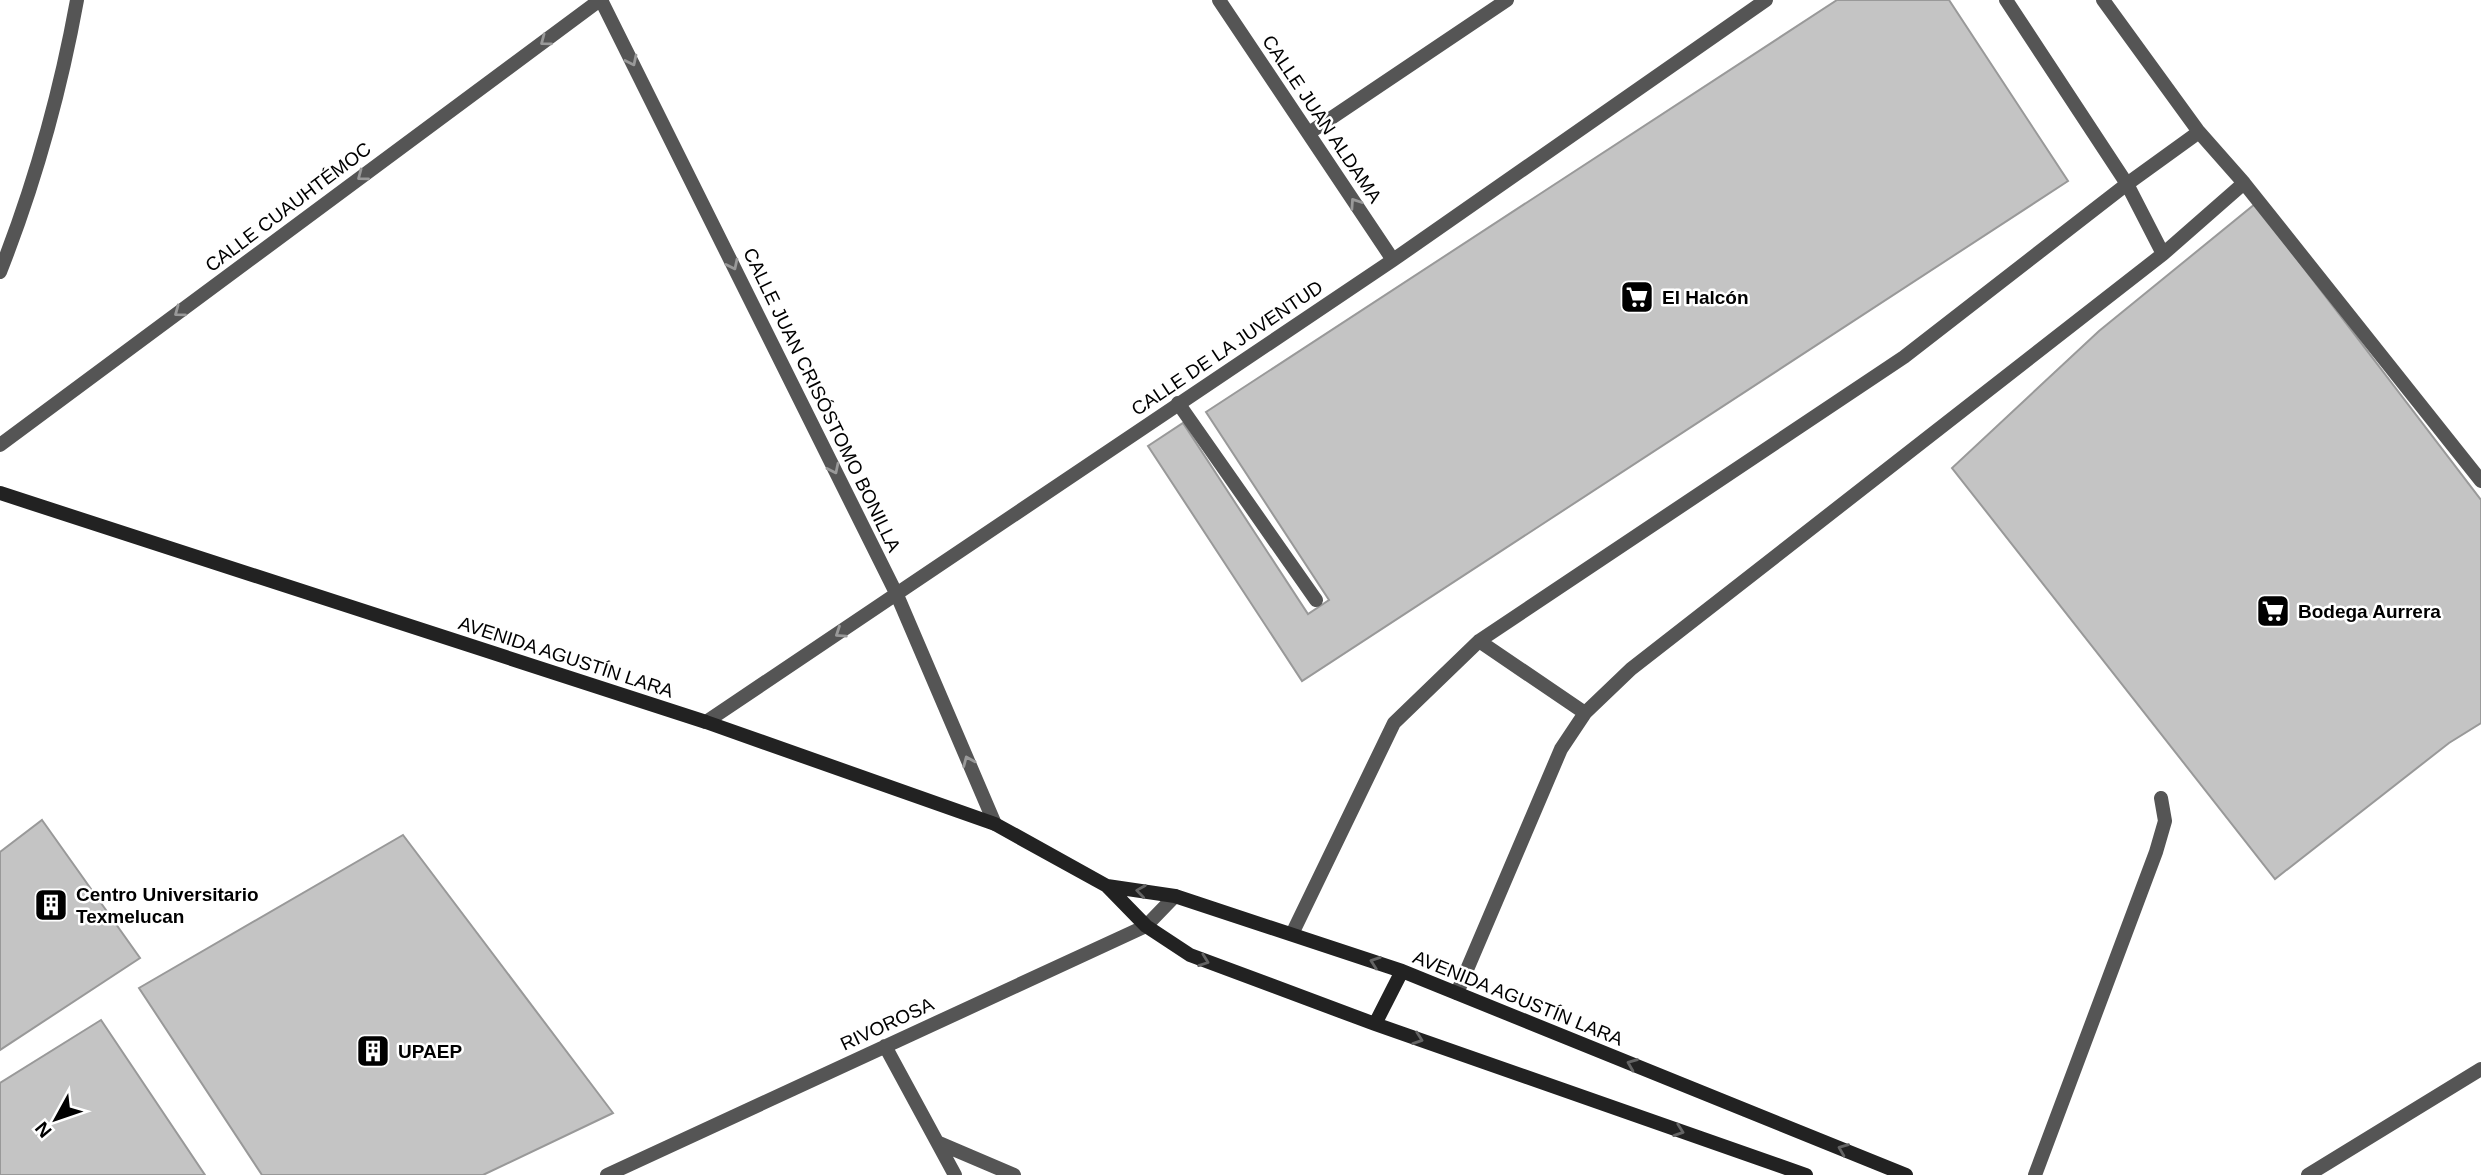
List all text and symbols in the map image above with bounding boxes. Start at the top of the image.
street label: CALLE JUAN ALDAMA [1258,31,1386,207]
one-way arrow [540,32,553,45]
one-way arrow [623,54,637,66]
street label: CALLE CUAUHTÉMOC [201,138,375,276]
one-way arrow [357,168,370,181]
one-way arrow [1351,198,1364,211]
street label: CALLE JUAN CRISÓSTOMO BONILLA [739,245,905,556]
one-way arrow [724,258,738,270]
street label: CALLE DE LA JUVENTUD [1127,276,1327,420]
supermarket icon: El Halcón [1618,278,1656,316]
place label: El Halcón [1662,287,1749,308]
one-way arrow [175,304,187,316]
one-way arrow [825,462,839,474]
supermarket icon: Bodega Aurrera [2254,592,2292,630]
place label: Bodega Aurrera [2298,601,2441,622]
street label: AVENIDA AGUSTÍN LARA [456,612,676,702]
one-way arrow [835,625,848,637]
one-way arrow [962,756,976,768]
place label: Centro Universitario Texmelucan [76,884,259,927]
one-way arrow [1135,884,1147,899]
building icon: Centro Universitario Texmelucan [32,886,70,924]
street label: AVENIDA AGUSTÍN LARA [1410,946,1626,1050]
one-way arrow [1198,952,1210,966]
one-way arrow [1369,956,1381,970]
street label: RIVOROSA [837,993,937,1055]
one-way arrow [1411,1031,1423,1045]
building icon: UPAEP [354,1032,392,1070]
place label: UPAEP [398,1041,462,1062]
one-way arrow [1626,1058,1639,1072]
north arrow [21,1084,91,1154]
text: N [31,1118,56,1142]
one-way arrow [1672,1123,1684,1137]
one-way arrow [1837,1144,1849,1158]

